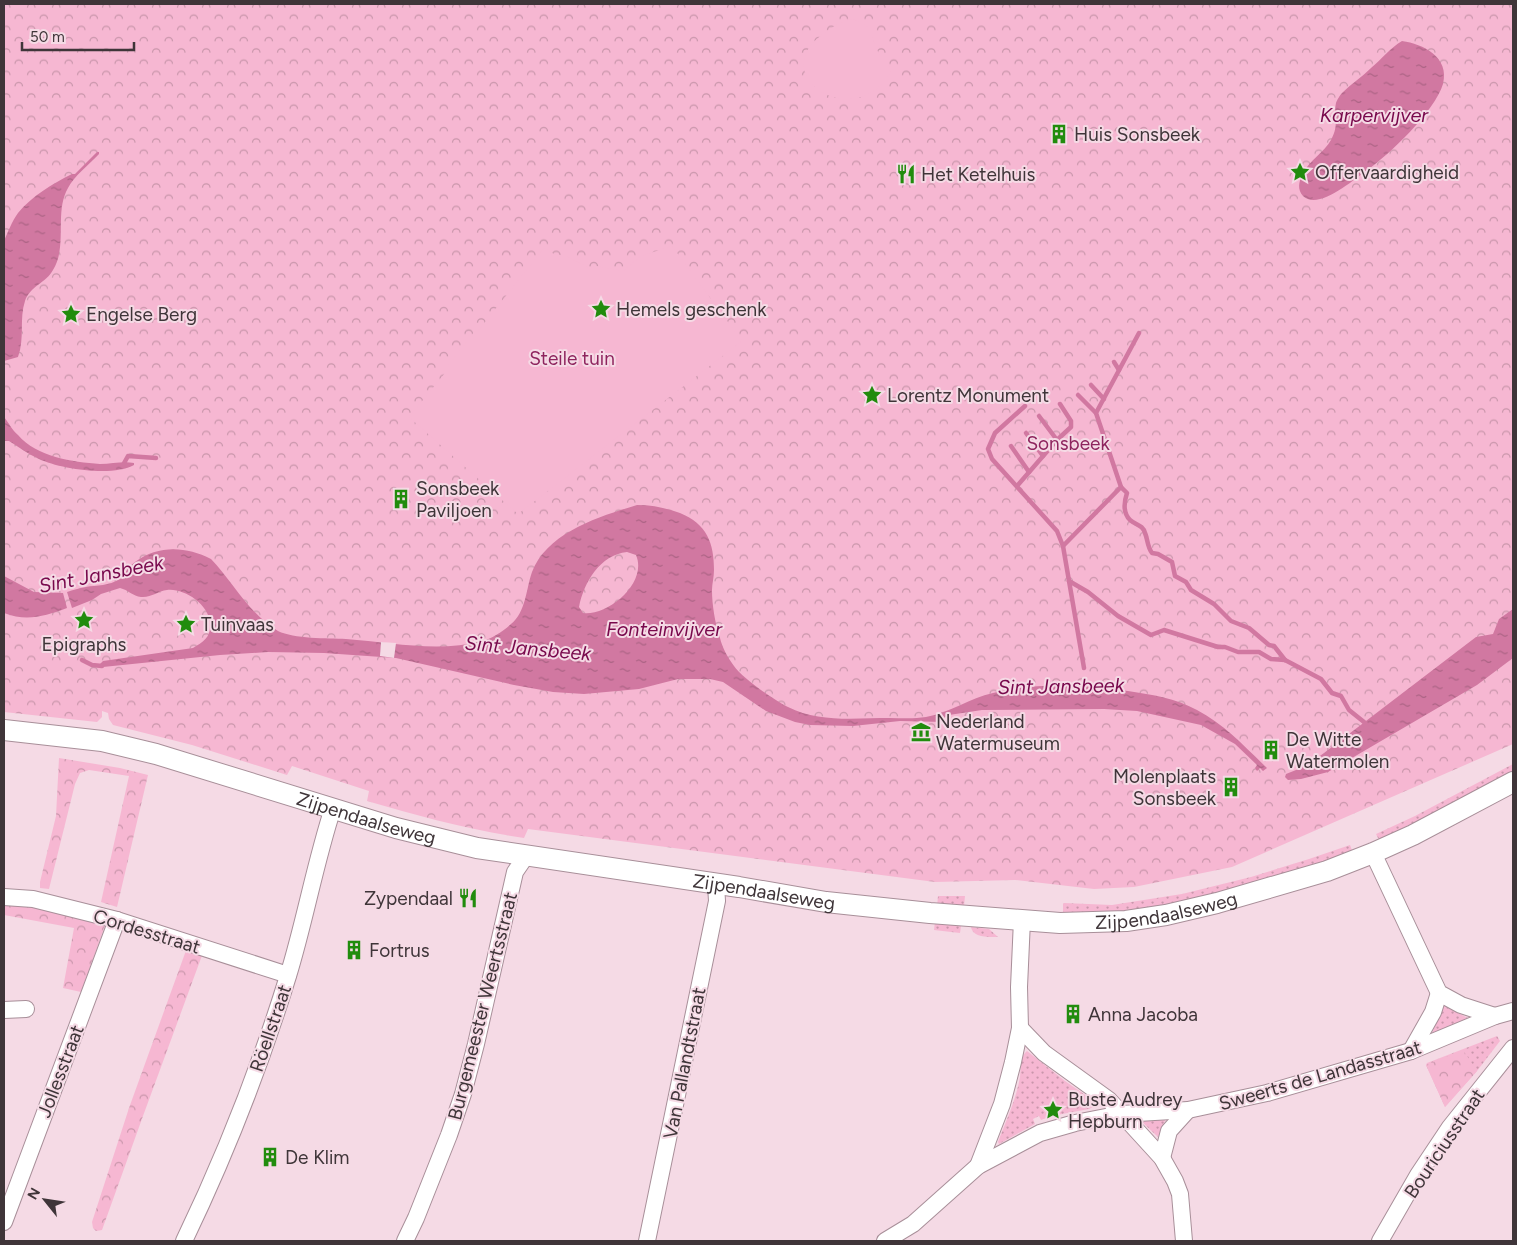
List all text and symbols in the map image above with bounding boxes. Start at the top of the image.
scale bar [22,20,135,52]
text: 50 m [30,28,65,46]
water label: Karpervijver [1320,103,1429,127]
building icon: Huis Sonsbeek [1048,123,1070,145]
place label: Huis Sonsbeek [1074,123,1201,146]
place icon: Offervaardigheid [1289,161,1311,183]
place label: Offervaardigheid [1315,161,1459,184]
restaurant icon: Het Ketelhuis [895,163,917,185]
place label: Het Ketelhuis [921,163,1036,186]
place icon: Hemels geschenk [590,298,612,320]
place label: Hemels geschenk [616,298,767,321]
place icon: Engelse Berg [60,303,82,325]
place label: Engelse Berg [86,303,197,326]
park label: Steile tuin [529,347,615,370]
place icon: Lorentz Monument [861,384,883,406]
place label: Lorentz Monument [887,384,1049,407]
park label: Sonsbeek [1026,432,1110,455]
place label: Sonsbeek Paviljoen [416,477,500,522]
building icon: Sonsbeek Paviljoen [390,488,412,510]
water label: Sint Jansbeek [37,550,167,598]
place icon: Epigraphs [73,609,95,631]
place icon: Tuinvaas [175,613,197,635]
place label: Tuinvaas [201,613,274,636]
water label: Fonteinvijver [606,617,723,641]
water label: Sint Jansbeek [464,631,593,666]
place label: Epigraphs [42,633,127,656]
water label: Sint Jansbeek [997,673,1126,699]
place label: Nederland Watermuseum [936,710,1060,755]
museum icon: Nederland Watermuseum [910,721,932,743]
place label: De Witte Watermolen [1286,728,1389,773]
building icon: De Witte Watermolen [1260,739,1282,761]
place label: Molenplaats Sonsbeek [1113,765,1217,810]
building icon: Molenplaats Sonsbeek [1220,776,1242,798]
street label: Zijpendaalseweg [294,787,438,849]
street label: Zijpendaalseweg [691,869,836,915]
place label: Zypendaal [364,887,453,910]
restaurant icon: Zypendaal [457,887,479,909]
street label: Zijpendaalseweg [1095,887,1240,934]
street label: Burgemeester Weertsstraat [443,890,522,1123]
street label: Cordesstraat [91,904,203,959]
building icon: Fortrus [343,939,365,961]
place label: Fortrus [369,939,430,962]
street label: Röellstraat [245,982,296,1075]
street label: Van Pallandtstraat [659,985,710,1141]
building icon: Anna Jacoba [1062,1003,1084,1025]
place label: Anna Jacoba [1088,1003,1198,1026]
street label: Jollesstraat [32,1022,89,1121]
street label: Sweerts de Landasstraat [1216,1036,1424,1115]
street label: Bouriciusstraat [1399,1084,1490,1202]
place label: Buste Audrey Hepburn [1068,1088,1182,1133]
place icon: Buste Audrey Hepburn [1042,1099,1064,1121]
building icon: De Klim [259,1146,281,1168]
place label: De Klim [285,1146,350,1169]
north arrow [20,1175,70,1225]
text: N [24,1185,44,1203]

